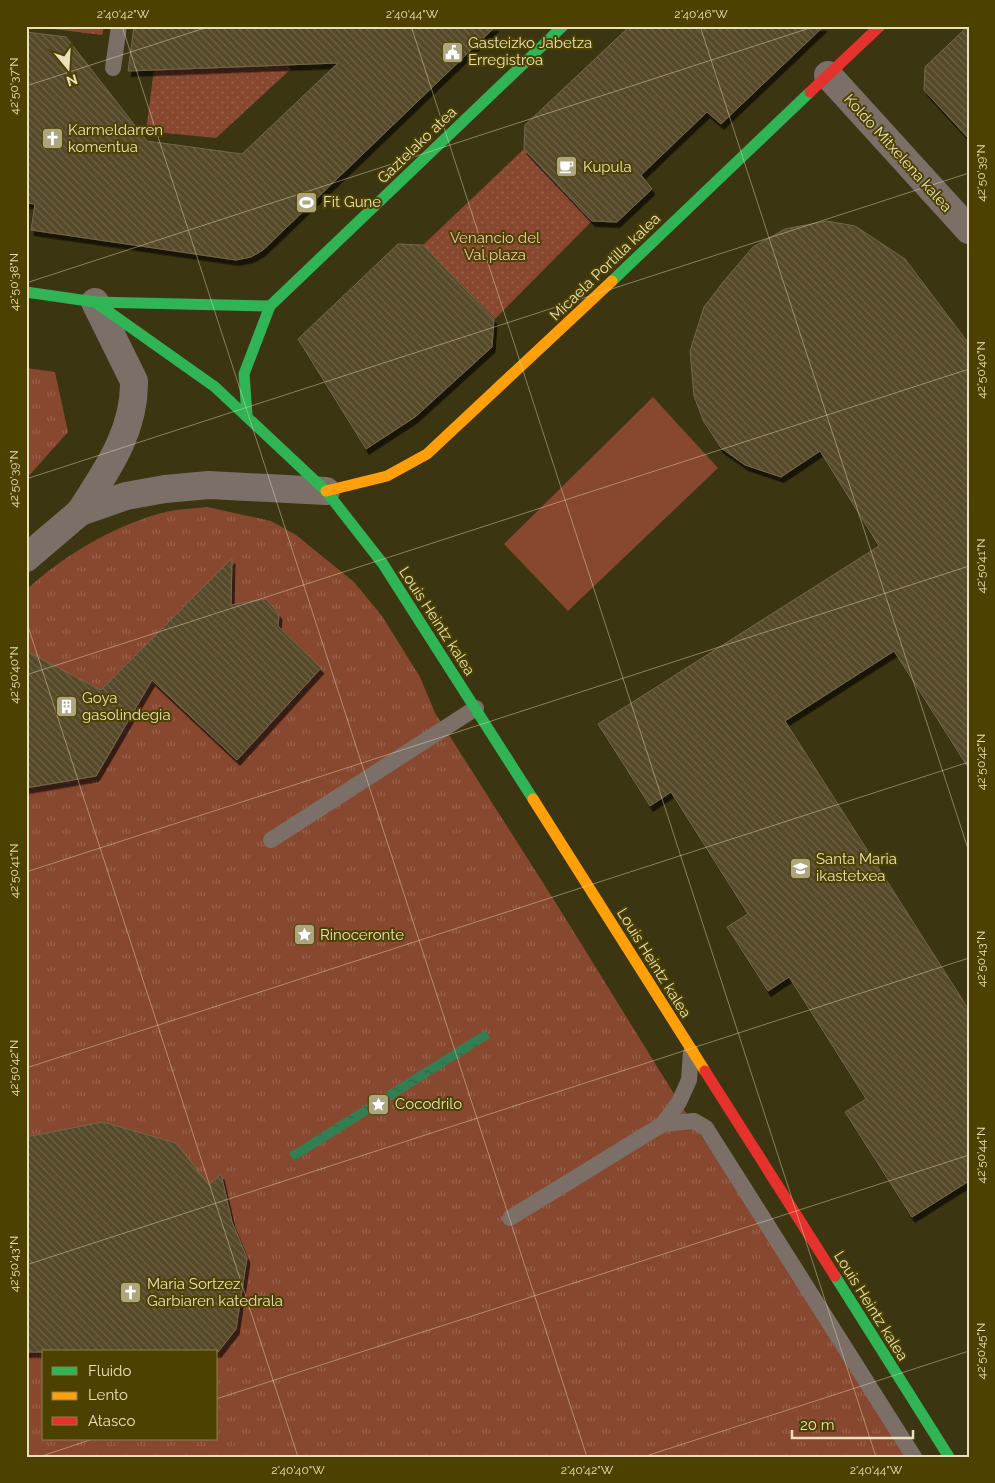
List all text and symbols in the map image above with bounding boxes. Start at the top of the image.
text: 2°40'42"W [97,7,150,21]
text: 2°40'44"W [386,7,439,21]
text: 2°40'46"W [674,7,728,21]
place label: Gasteizko Jabetza Erregistroa [468,34,592,69]
public building icon: Gasteizko Jabetza Erregistroa [440,40,464,64]
north arrow [42,42,92,92]
text: 42°50'37"N [7,57,21,115]
text: N [64,71,80,90]
street label: Koldo Mitxelena kalea [840,90,956,216]
street label: Gaztelako atea [374,103,460,187]
place label: Karmeldarren komentua [68,121,163,156]
church icon: Karmeldarren komentua [40,127,64,151]
text: 42°50'39"N [974,144,988,202]
cafe icon: Kupula [555,155,579,179]
place label: Kupula [583,158,632,176]
sports icon: Fit Gune [295,190,319,214]
place label: Fit Gune [323,193,381,211]
street label: Micaela Portilla kalea [546,210,664,324]
park label: Venancio del Val plaza [450,229,541,264]
text: 42°50'38"N [7,253,21,311]
text: 42°50'40"N [974,341,988,399]
text: 42°50'39"N [7,450,21,508]
text: 42°50'41"N [974,538,988,594]
street label: Louis Heintz kalea [395,563,479,679]
text: 42°50'40"N [7,646,21,704]
place label: Goya gasolindegia [82,689,171,724]
building icon: Goya gasolindegia [54,695,78,719]
text: 42°50'42"N [974,734,988,790]
text: 42°50'41"N [7,843,21,899]
place label: Santa Maria ikastetxea [816,850,897,885]
school or university icon: Santa Maria ikastetxea [788,856,812,880]
street label: Louis Heintz kalea [613,905,695,1021]
place icon: Rinoceronte [292,923,316,947]
place label: Rinoceronte [320,926,404,944]
text: 42°50'43"N [974,931,988,987]
text: 42°50'42"N [7,1040,21,1096]
place icon: Cocodrilo [367,1092,391,1116]
place label: Cocodrilo [395,1095,462,1113]
text: 42°50'44"N [974,1127,988,1183]
text: 42°50'43"N [7,1236,21,1292]
street label: Louis Heintz kalea [830,1248,912,1364]
place label: Maria Sortzez Garbiaren katedrala [147,1275,283,1310]
church icon: Maria Sortzez Garbiaren katedrala [119,1281,143,1305]
text: 42°50'45"N [974,1323,988,1379]
legend [42,1350,218,1440]
text: Fluido [88,1362,131,1380]
text: Lento [88,1386,128,1404]
scale bar [792,1408,914,1440]
text: Atasco [88,1412,135,1430]
text: 20 m [800,1416,835,1434]
text: 2°40'40"W [271,1463,325,1477]
text: 2°40'42"W [561,1463,614,1477]
text: 2°40'44"W [850,1463,903,1477]

